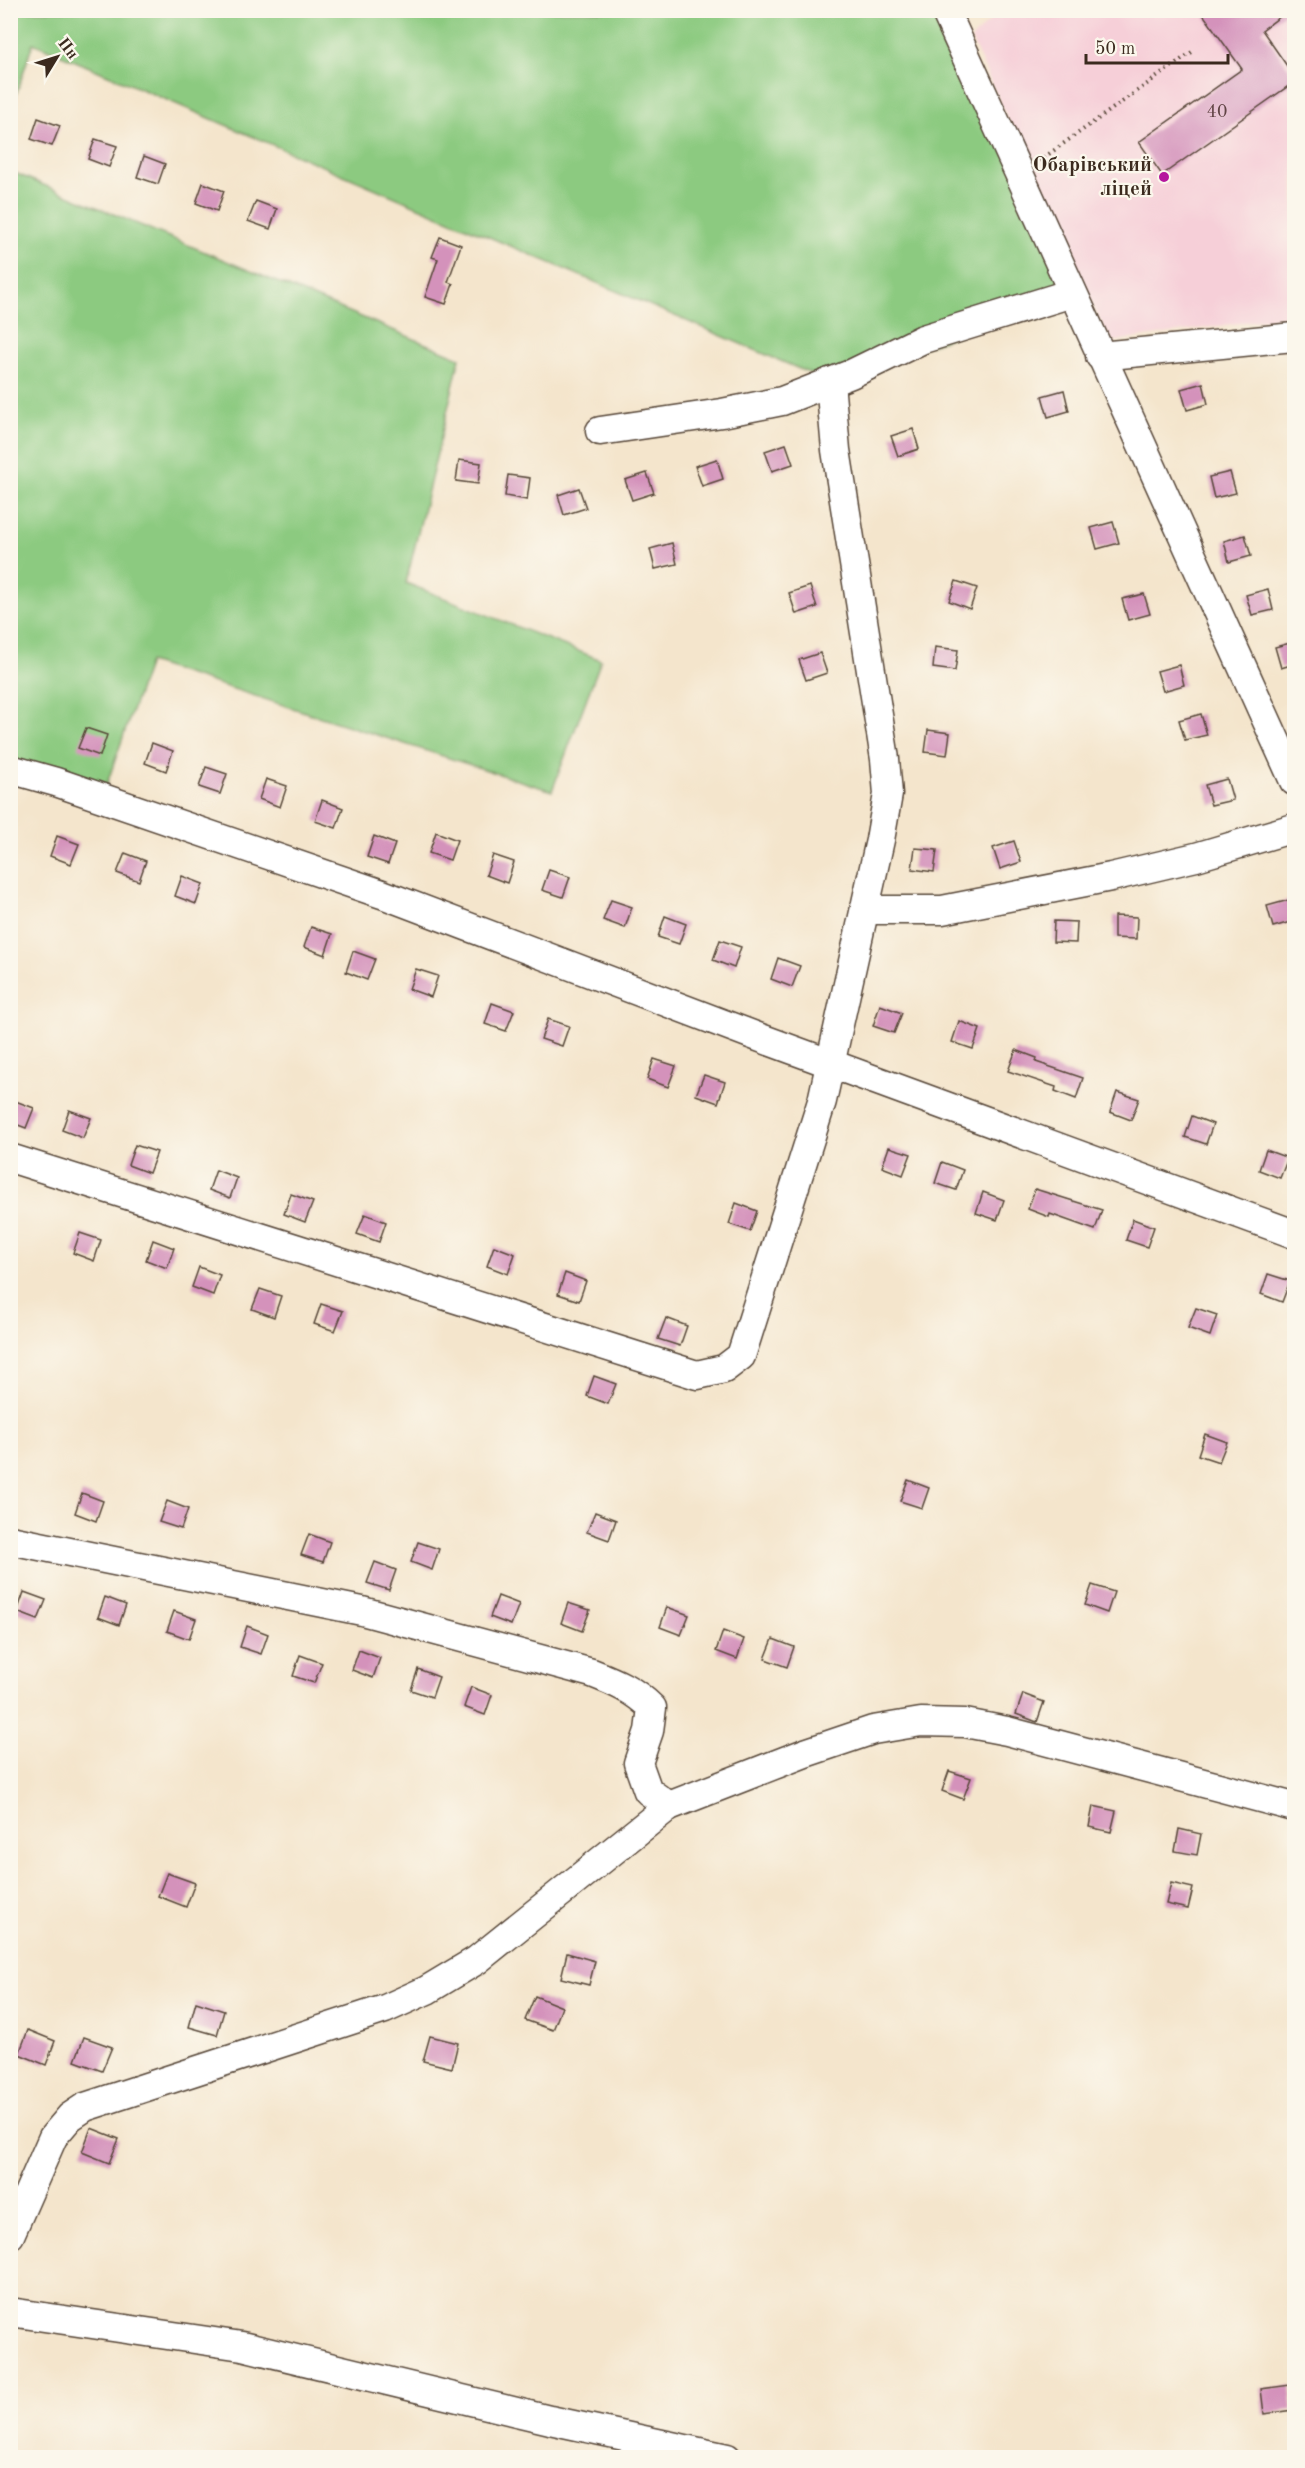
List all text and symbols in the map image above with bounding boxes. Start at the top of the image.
north arrow [27,27,87,87]
scale bar [1086,27,1228,65]
text: Пн [54,35,80,63]
text: 50 m [1095,40,1135,58]
house number: 40 [1207,103,1227,121]
place label: Обарівський ліцей [1032,155,1152,200]
marker: Обарівський ліцей [1157,170,1171,184]

